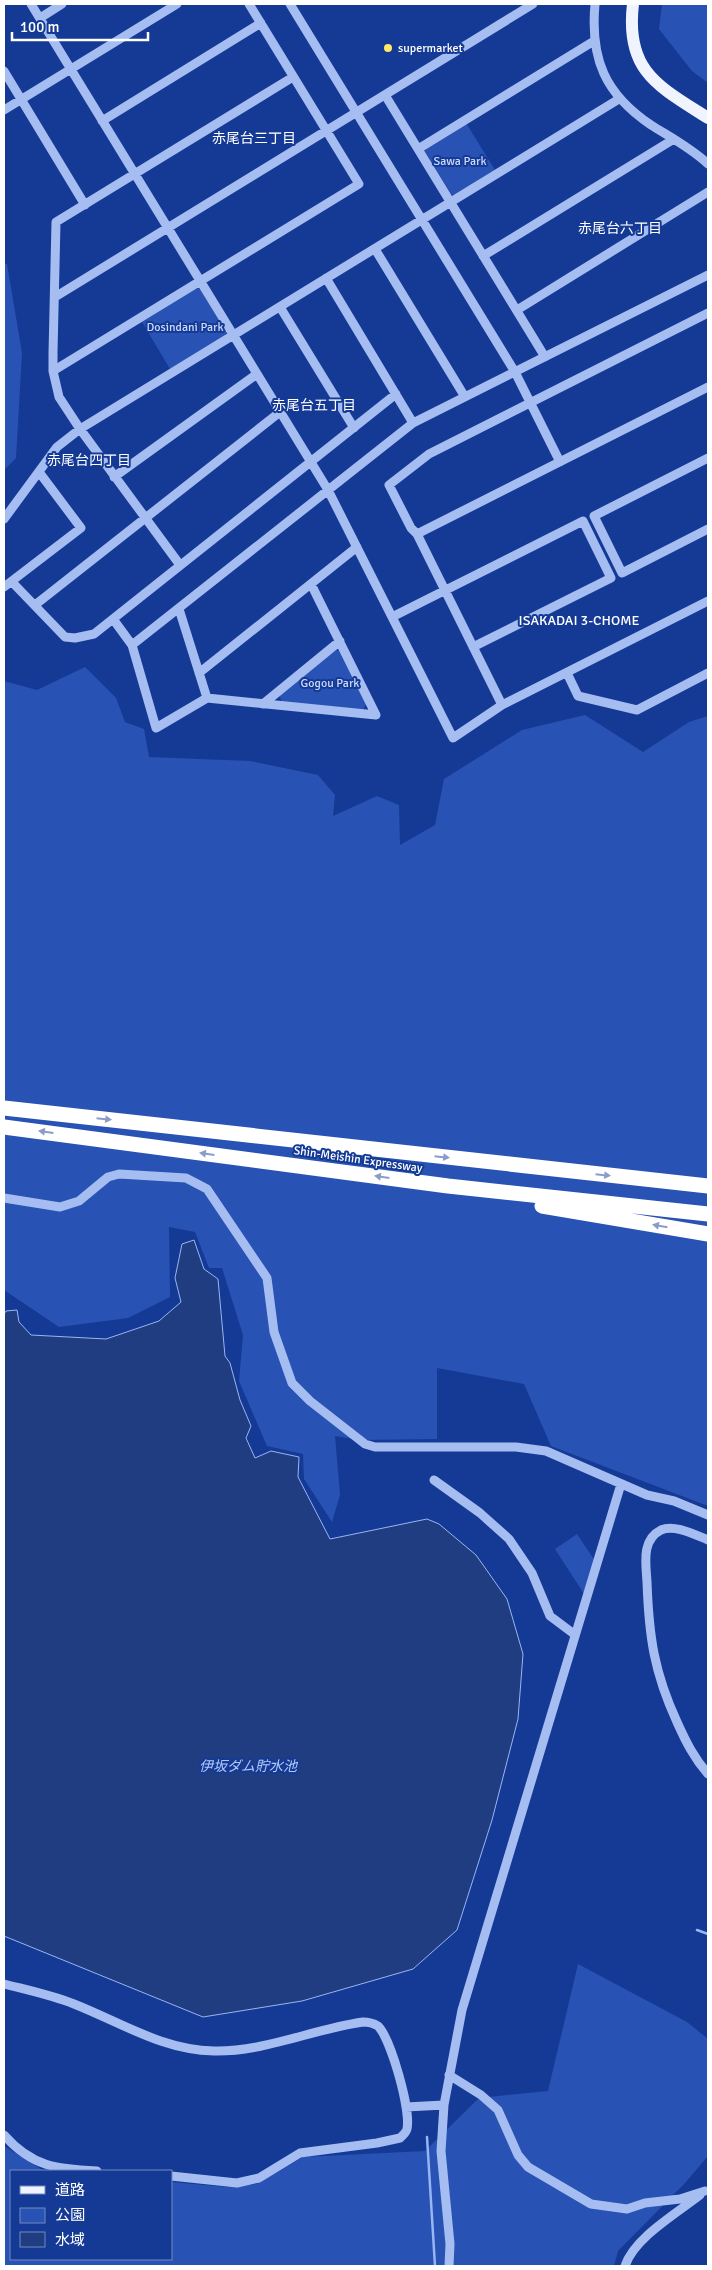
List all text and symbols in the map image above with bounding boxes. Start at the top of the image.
scale bar [12,10,149,42]
text: 100 m [20,18,60,36]
place label: supermarket [398,41,463,56]
marker: supermarket [382,42,394,54]
district label: 赤尾台三丁目 [212,130,296,147]
park label: Sawa Park [434,154,486,169]
district label: 赤尾台六丁目 [578,220,662,237]
park label: Dosindani Park [146,320,224,335]
district label: 赤尾台五丁目 [272,397,356,414]
district label: 赤尾台四丁目 [47,452,131,469]
district label: ISAKADAI 3-CHOME [519,612,639,629]
park label: Gogou Park [301,676,359,691]
one-way arrow [97,1115,113,1123]
one-way arrow [38,1128,54,1136]
street label: Shin-Meishin Expressway [293,1143,424,1176]
one-way arrow [199,1150,215,1158]
one-way arrow [434,1153,450,1161]
one-way arrow [596,1171,612,1179]
one-way arrow [374,1173,390,1181]
one-way arrow [652,1221,668,1229]
water label: 伊坂ダム貯水池 [199,1758,299,1775]
legend [10,2170,172,2260]
text: 道路 [55,2181,85,2199]
text: 公園 [55,2206,85,2224]
text: 水域 [55,2231,85,2249]

